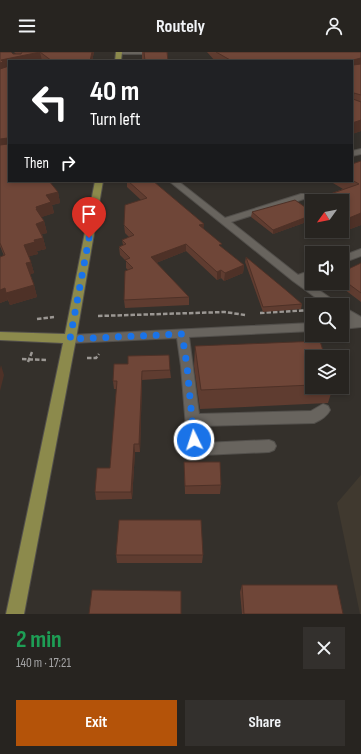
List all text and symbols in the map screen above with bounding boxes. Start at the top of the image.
icon: menu [16,15,38,37]
icon: person [323,15,345,37]
text: Routely [156,16,205,37]
text: 40 m [90,75,139,108]
icon: left [24,76,76,128]
text: Turn left [90,109,141,130]
icon: right [57,152,79,174]
text: Then [24,154,49,173]
north arrow [305,194,349,238]
map controls [305,194,349,394]
pin [72,197,106,238]
icon: arrive [78,203,100,225]
button: sound [305,246,349,290]
button: search [305,298,349,342]
button: layers [305,350,349,394]
position arrow [173,419,215,461]
text: 2 min [16,625,62,654]
button: close [303,627,345,669]
text: 140 m · 17:21 [16,655,71,671]
button: Exit [16,700,177,746]
button: Share [185,700,345,746]

